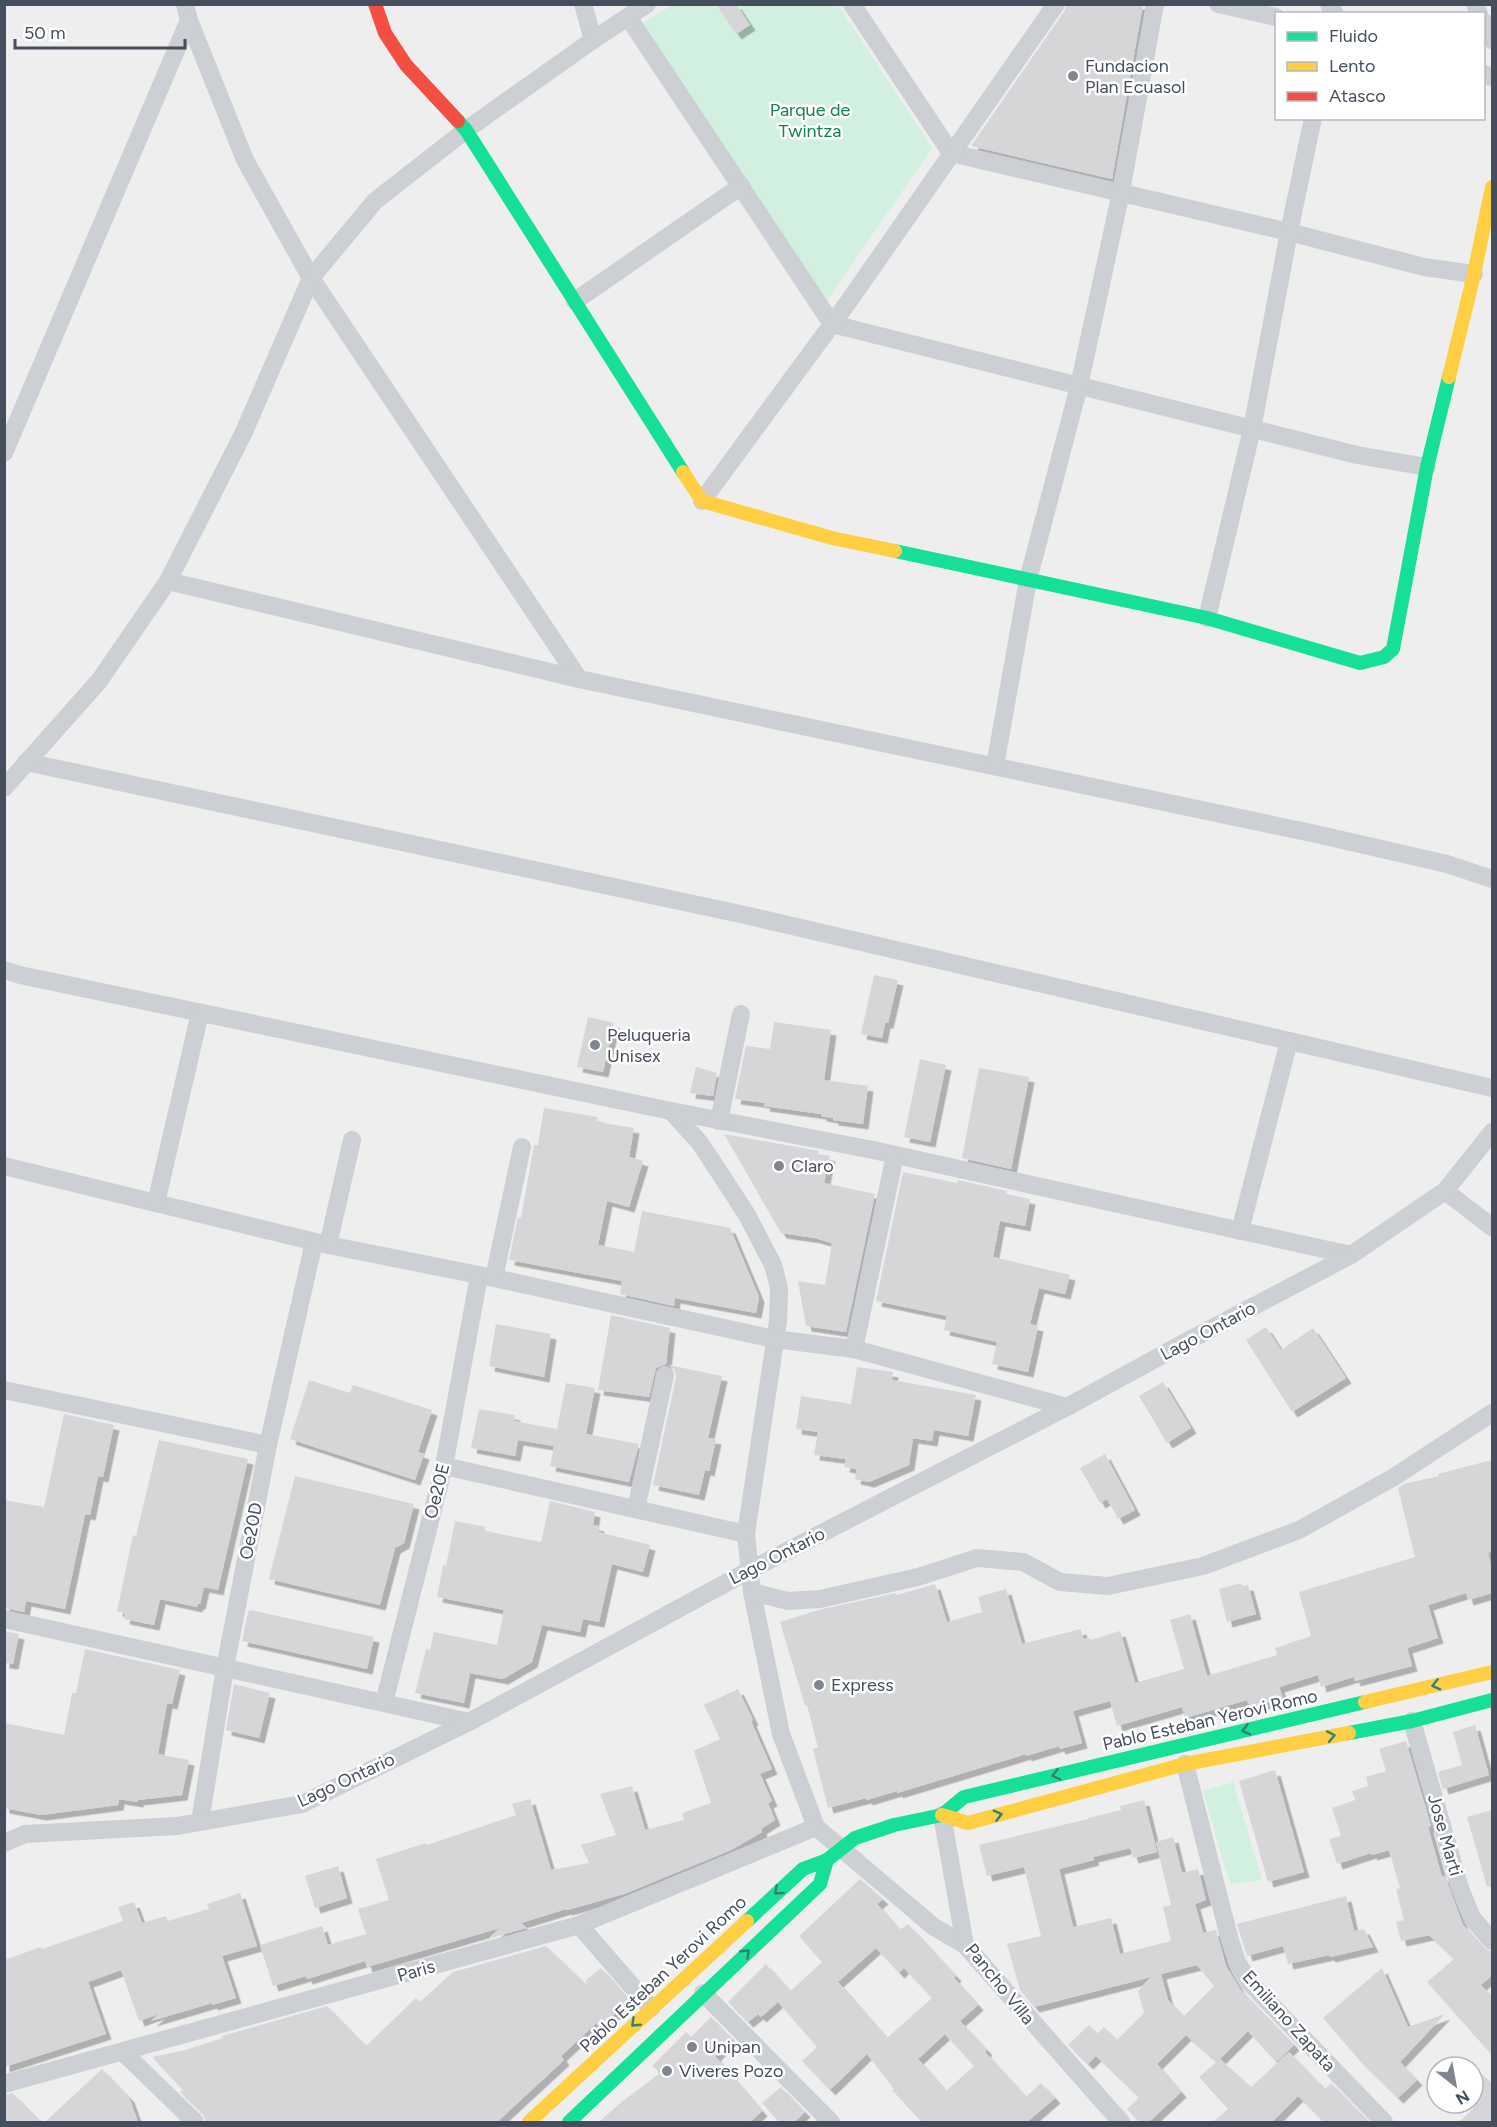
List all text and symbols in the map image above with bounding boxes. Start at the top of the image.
scale bar [15,12,184,50]
legend [1275,12,1485,120]
text: 50 m [24,22,66,44]
text: Fluido [1329,25,1378,47]
place label: Fundacion Plan Ecuasol [1085,55,1185,98]
text: Lento [1329,55,1375,77]
marker: Fundacion Plan Ecuasol [1066,69,1080,83]
text: Atasco [1329,85,1386,107]
park label: Parque de Twintza [770,99,850,142]
place label: Peluqueria Unisex [607,1024,691,1067]
marker: Peluqueria Unisex [588,1038,602,1052]
place label: Claro [791,1155,834,1177]
marker: Claro [772,1159,786,1173]
street label: Lago Ontario [1157,1297,1259,1365]
street label: Oe20E [420,1461,454,1521]
street label: Oe20D [235,1501,267,1561]
street label: Lago Ontario [725,1522,829,1590]
place label: Express [831,1674,894,1696]
marker: Express [812,1678,826,1692]
one-way arrow [1431,1678,1441,1691]
street label: Pablo Esteban Yerovi Romo [1100,1685,1320,1755]
one-way arrow [1241,1723,1251,1736]
one-way arrow [1325,1730,1335,1743]
street label: Lago Ontario [294,1748,398,1812]
one-way arrow [1051,1768,1061,1781]
street label: Jose Marti [1423,1792,1467,1878]
one-way arrow [992,1810,1003,1822]
one-way arrow [775,1884,785,1895]
street label: Pablo Esteban Yerovi Romo [575,1891,751,2057]
street label: Pancho Villa [961,1939,1039,2029]
one-way arrow [739,1949,750,1960]
street label: Paris [395,1955,437,1987]
street label: Emiliano Zapata [1238,1966,1340,2076]
one-way arrow [631,2016,642,2027]
place label: Unipan [704,2036,761,2058]
marker: Unipan [685,2040,699,2054]
north arrow [1425,2055,1485,2115]
place label: Viveres Pozo [679,2060,783,2082]
marker: Viveres Pozo [660,2064,674,2078]
text: N [1452,2086,1473,2109]

